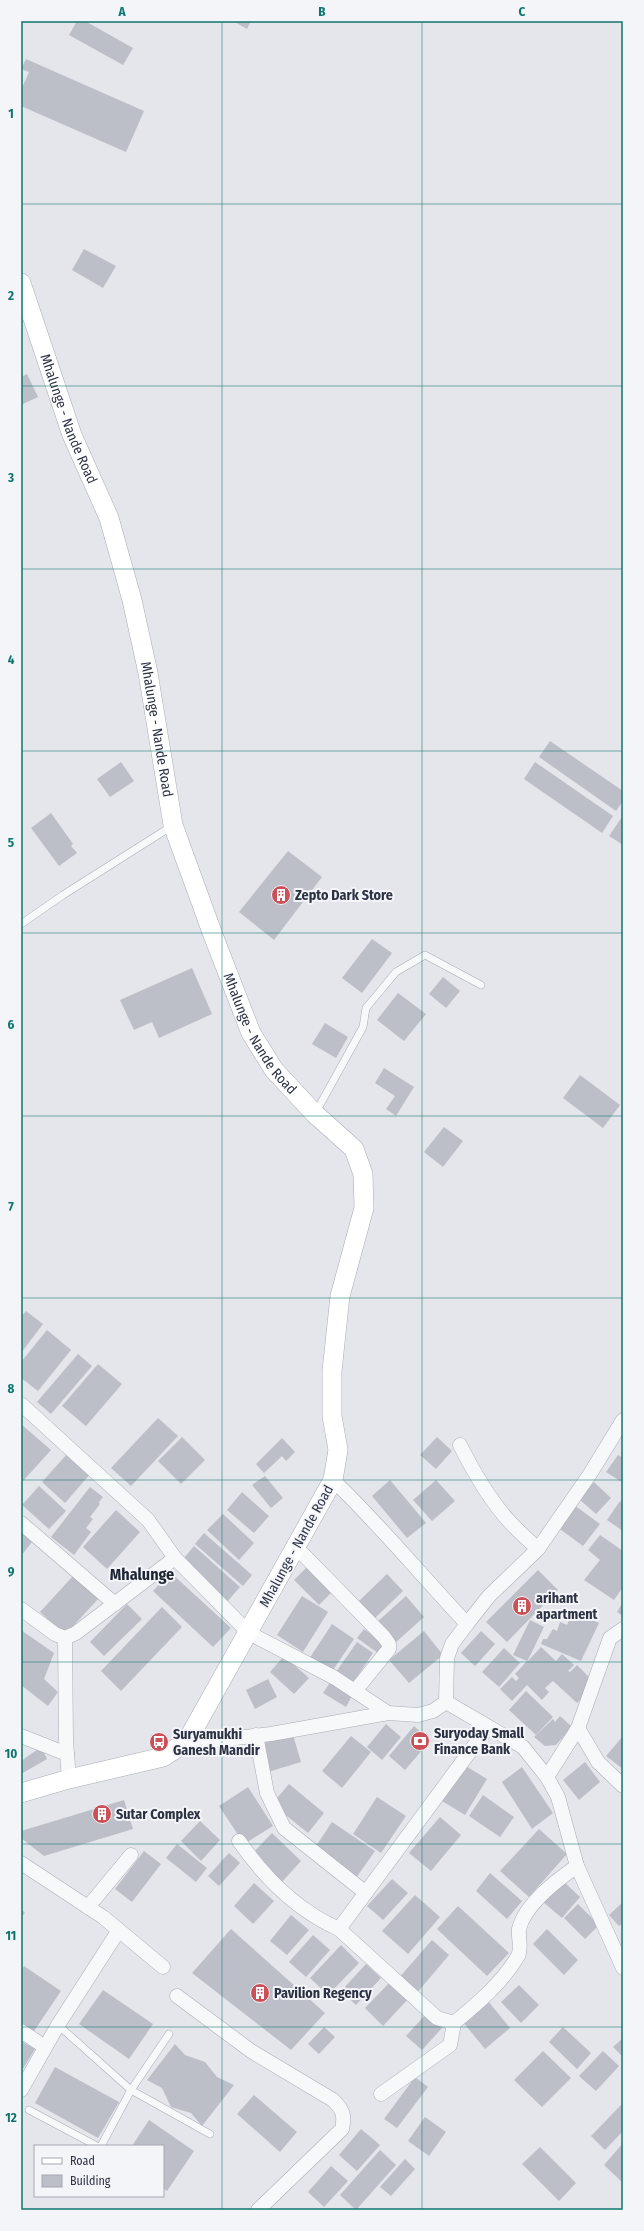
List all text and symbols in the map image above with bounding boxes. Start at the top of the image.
text: A [117,4,126,19]
text: B [318,4,326,19]
text: C [519,4,526,19]
text: 1 [8,106,14,121]
text: 2 [7,288,14,303]
street label: Mhalunge - Nande Road [36,352,101,486]
text: 3 [7,470,14,485]
text: 4 [8,652,15,667]
street label: Mhalunge - Nande Road [137,660,176,798]
text: 5 [8,835,14,850]
building icon: Zepto Dark Store [270,884,292,906]
place label: Zepto Dark Store [295,887,393,904]
street label: Mhalunge - Nande Road [220,971,300,1098]
text: 6 [8,1017,15,1032]
text: 7 [8,1199,14,1214]
text: 8 [8,1381,15,1396]
street label: Mhalunge - Nande Road [256,1482,337,1610]
text: 9 [8,1564,15,1579]
district label: Mhalunge [110,1565,174,1584]
place label: arihant apartment [536,1590,599,1623]
building icon: arihant apartment [511,1595,533,1617]
place label: Suryoday Small Finance Bank [434,1725,524,1758]
place label: Suryamukhi Ganesh Mandir [173,1726,261,1759]
bank icon: Suryoday Small Finance Bank [409,1730,431,1752]
bus stop icon: Suryamukhi Ganesh Mandir [148,1731,170,1753]
text: 10 [5,1746,17,1761]
building icon: Sutar Complex [91,1803,113,1825]
place label: Sutar Complex [116,1806,201,1823]
text: 11 [6,1928,16,1943]
building icon: Pavilion Regency [249,1982,271,2004]
place label: Pavilion Regency [274,1985,372,2002]
text: 12 [5,2110,17,2125]
legend [34,2145,164,2197]
text: Road [70,2154,95,2168]
text: Building [70,2174,111,2188]

